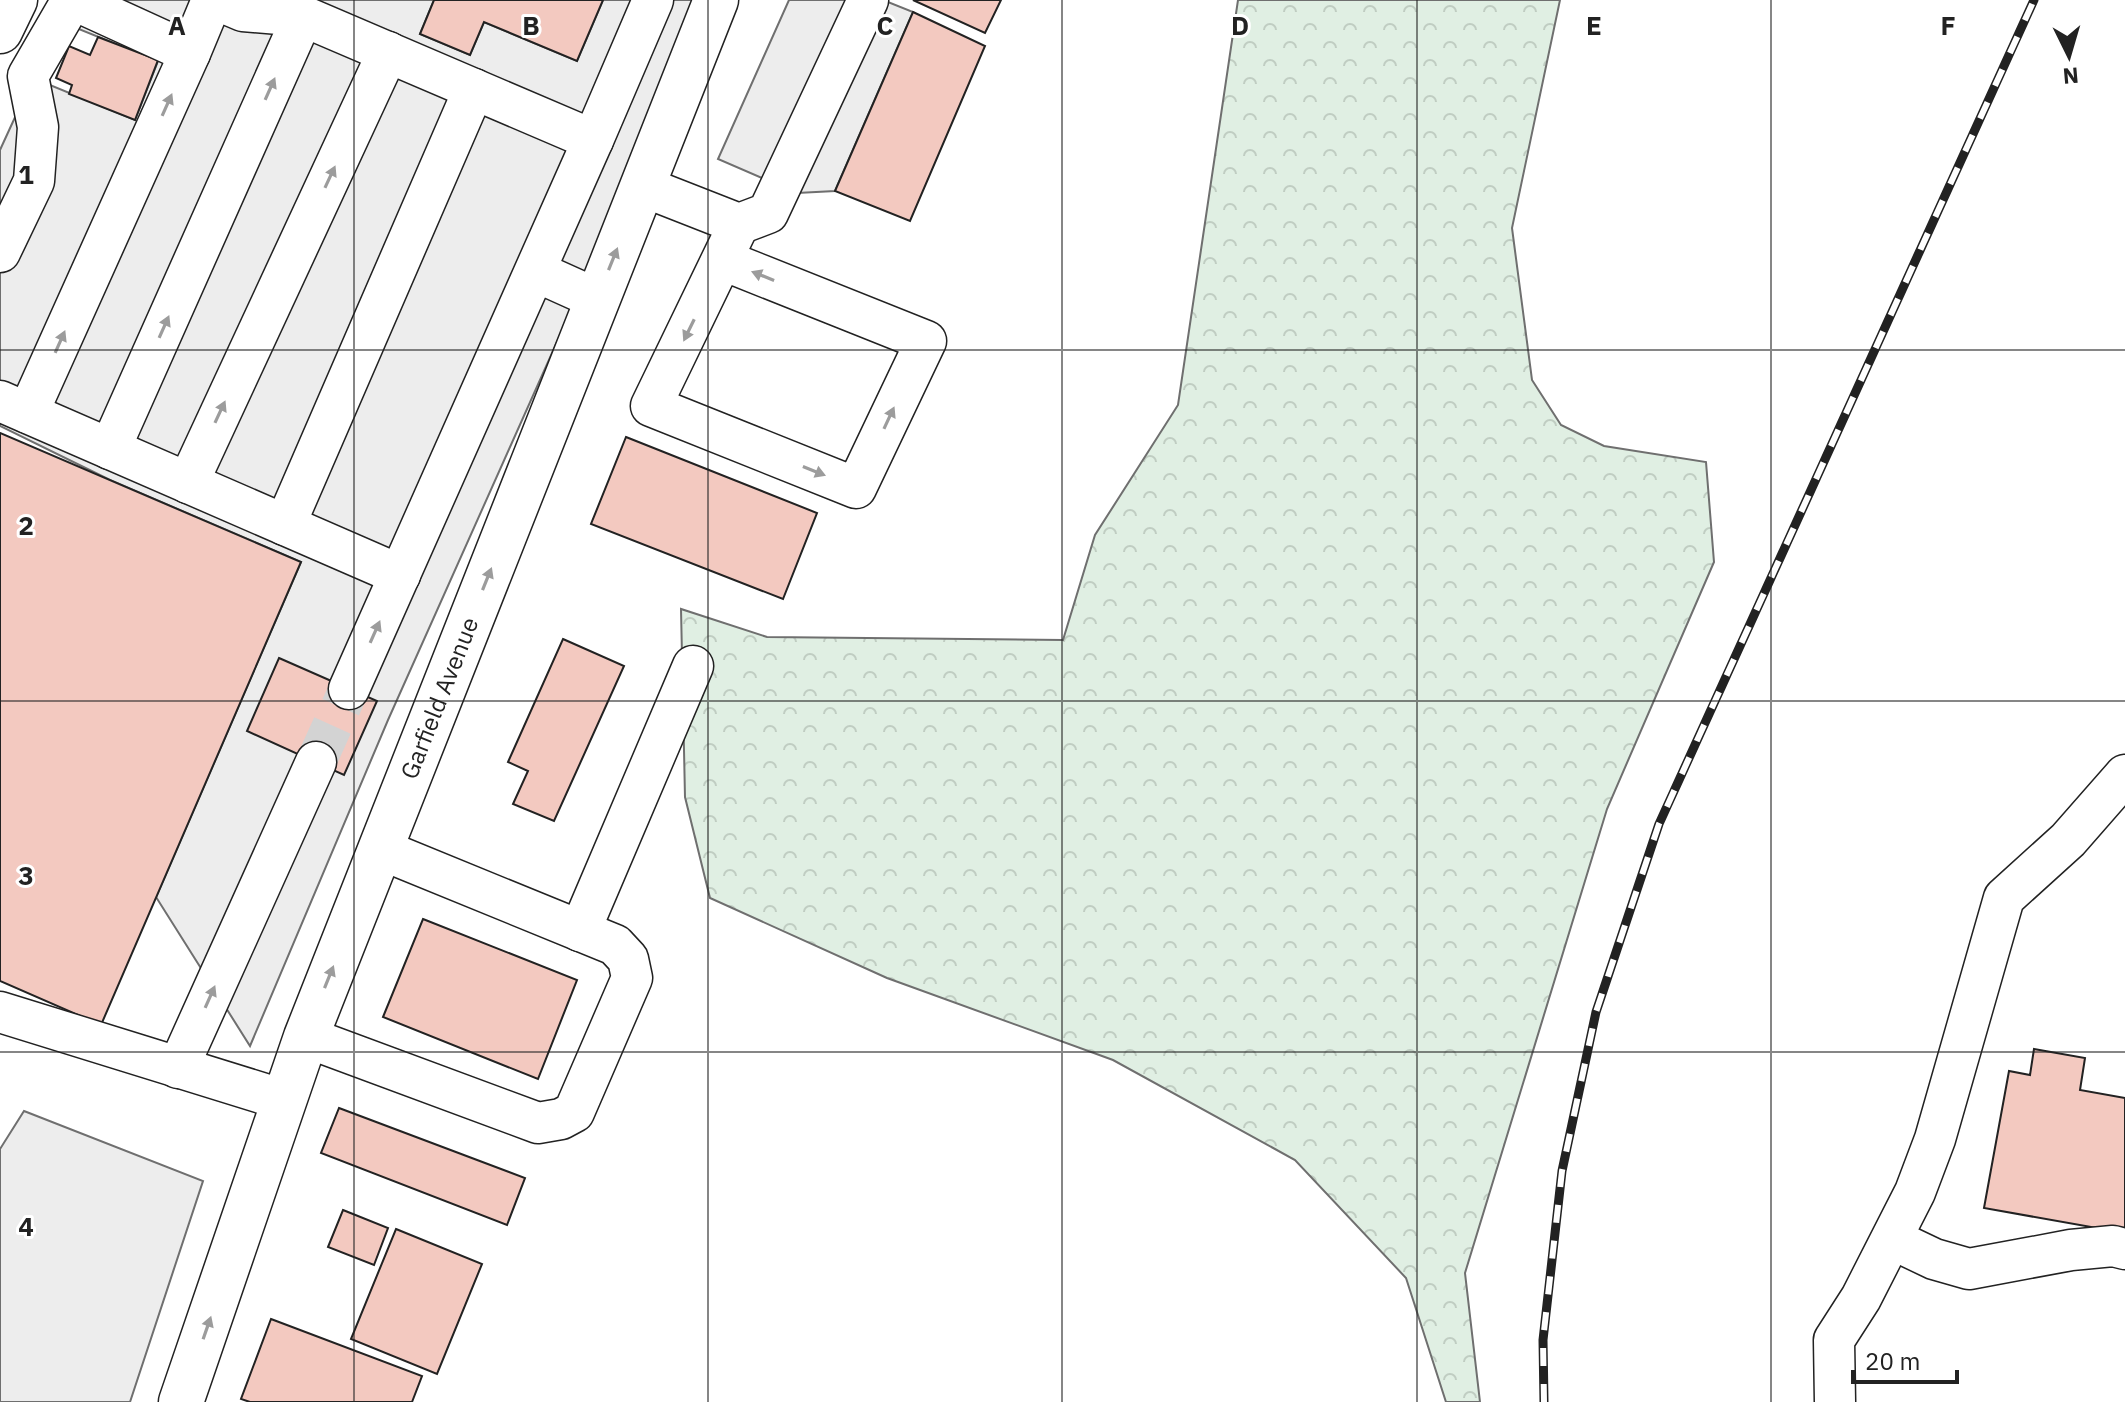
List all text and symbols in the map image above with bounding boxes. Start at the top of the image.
text: A [168,8,186,42]
text: B [522,8,540,42]
text: C [877,8,894,42]
text: D [1231,8,1249,42]
text: E [1586,8,1602,42]
text: F [1940,8,1956,42]
north arrow [2029,16,2109,96]
text: N [2062,61,2080,92]
one-way arrow [264,78,277,101]
one-way arrow [160,93,173,117]
text: 1 [18,157,34,191]
one-way arrow [323,165,337,188]
one-way arrow [607,247,620,271]
one-way arrow [751,269,775,282]
one-way arrow [158,315,171,339]
one-way arrow [682,318,696,341]
one-way arrow [53,331,67,354]
one-way arrow [214,401,227,424]
one-way arrow [882,406,896,429]
one-way arrow [802,465,826,478]
text: 2 [18,508,34,542]
one-way arrow [481,567,494,591]
street label: Garfield Avenue [393,612,485,784]
one-way arrow [368,620,381,644]
text: 3 [18,858,34,892]
one-way arrow [323,965,336,989]
one-way arrow [204,985,217,1009]
text: 4 [18,1209,34,1243]
one-way arrow [201,1316,213,1340]
scale bar [1853,1334,1957,1384]
text: 20 m [1865,1345,1920,1377]

